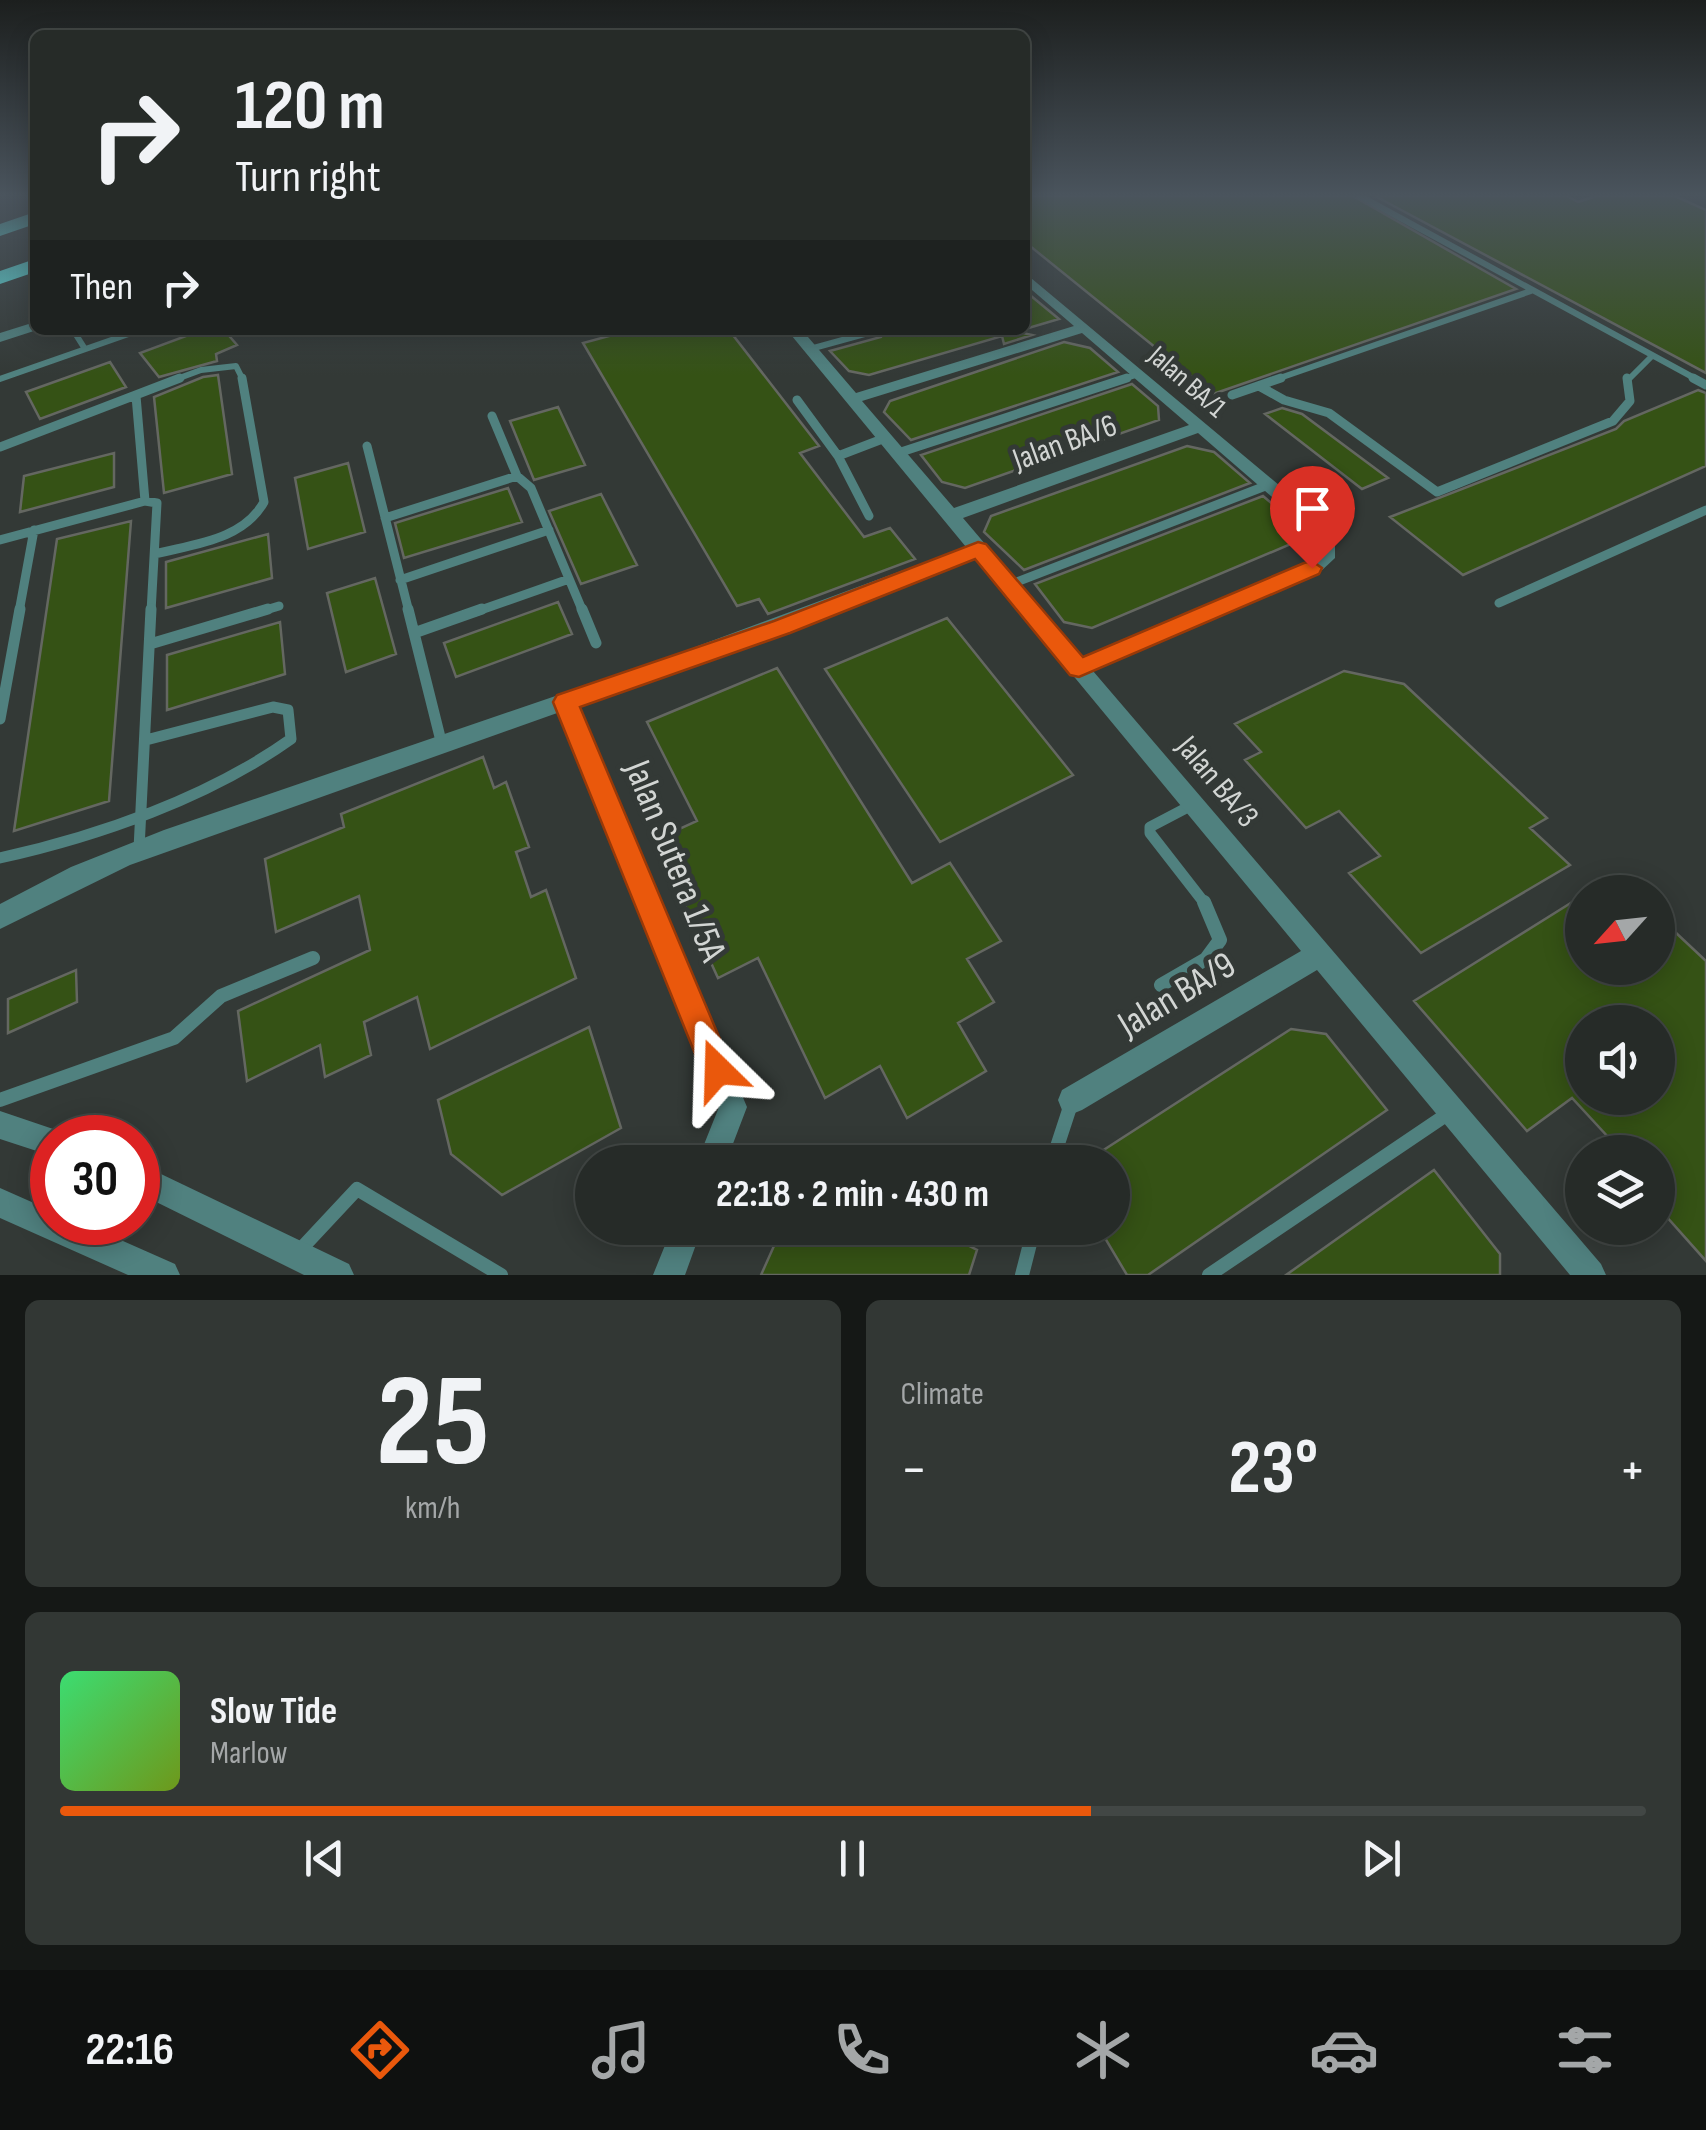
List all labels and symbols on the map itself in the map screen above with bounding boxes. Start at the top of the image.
street label: Jalan BA/1 [1141,339,1233,425]
street label: Jalan BA/6 [1007,406,1122,480]
pin [1270,466,1355,569]
street label: Jalan BA/3 [1167,728,1266,836]
street label: Jalan Sutera 1/5A [614,753,736,969]
north arrow [1565,875,1675,985]
street label: Jalan BA/9 [1109,943,1244,1048]
position arrow [666,1018,770,1122]
speed limit sign: 30 [30,1115,160,1245]

